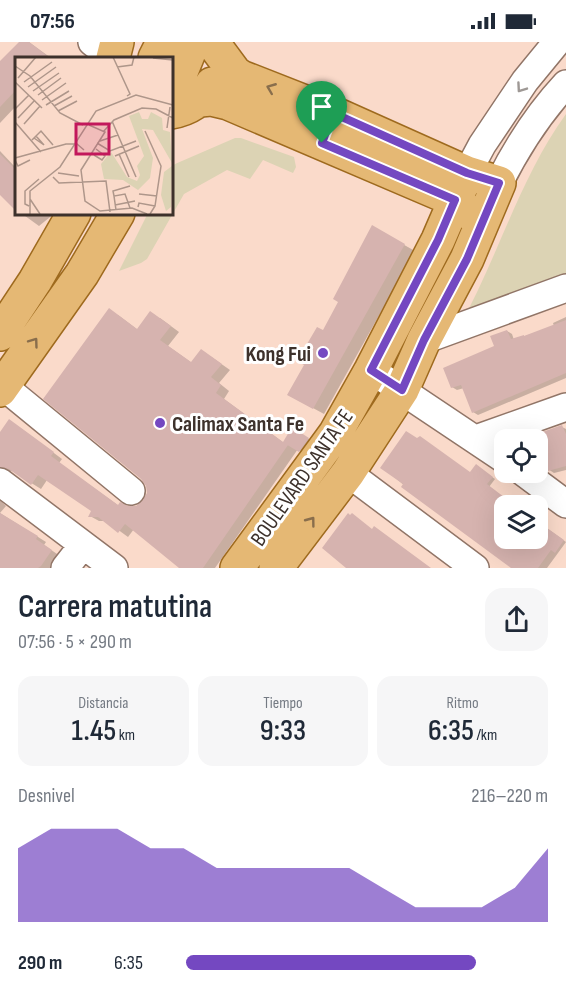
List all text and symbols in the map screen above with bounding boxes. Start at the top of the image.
text: 07:56 [30,8,75,35]
inset map [15,57,172,214]
pin [296,81,347,143]
one-way arrow [517,81,528,92]
one-way arrow [266,83,277,95]
icon: arrive [305,90,338,123]
one-way arrow [27,338,38,349]
place label: Kong Fui [245,341,311,368]
marker: Kong Fui [316,346,330,360]
street label: BOULEVARD SANTA FE [245,404,359,551]
place label: Calimax Santa Fe [172,411,304,438]
marker: Calimax Santa Fe [153,416,167,430]
map controls [494,429,548,549]
button: locate [494,429,548,483]
button: layers [494,495,548,549]
one-way arrow [304,517,315,528]
text: Carrera matutina [18,587,212,627]
button: share [485,588,548,651]
text: 07:56 · 5 × 290 m [18,630,132,654]
text: Distancia [78,694,128,713]
text: Tiempo [263,694,303,713]
text: Ritmo [447,694,479,713]
text: 1.45 [72,713,116,749]
text: 9:33 [260,713,306,749]
text: 6:35 [428,713,474,749]
text: km [116,726,135,745]
text: /km [474,726,497,745]
text: Desnivel [18,784,75,808]
text: 216–220 m [471,784,548,808]
text: 290 m [18,951,62,975]
text: 6:35 [114,951,143,975]

